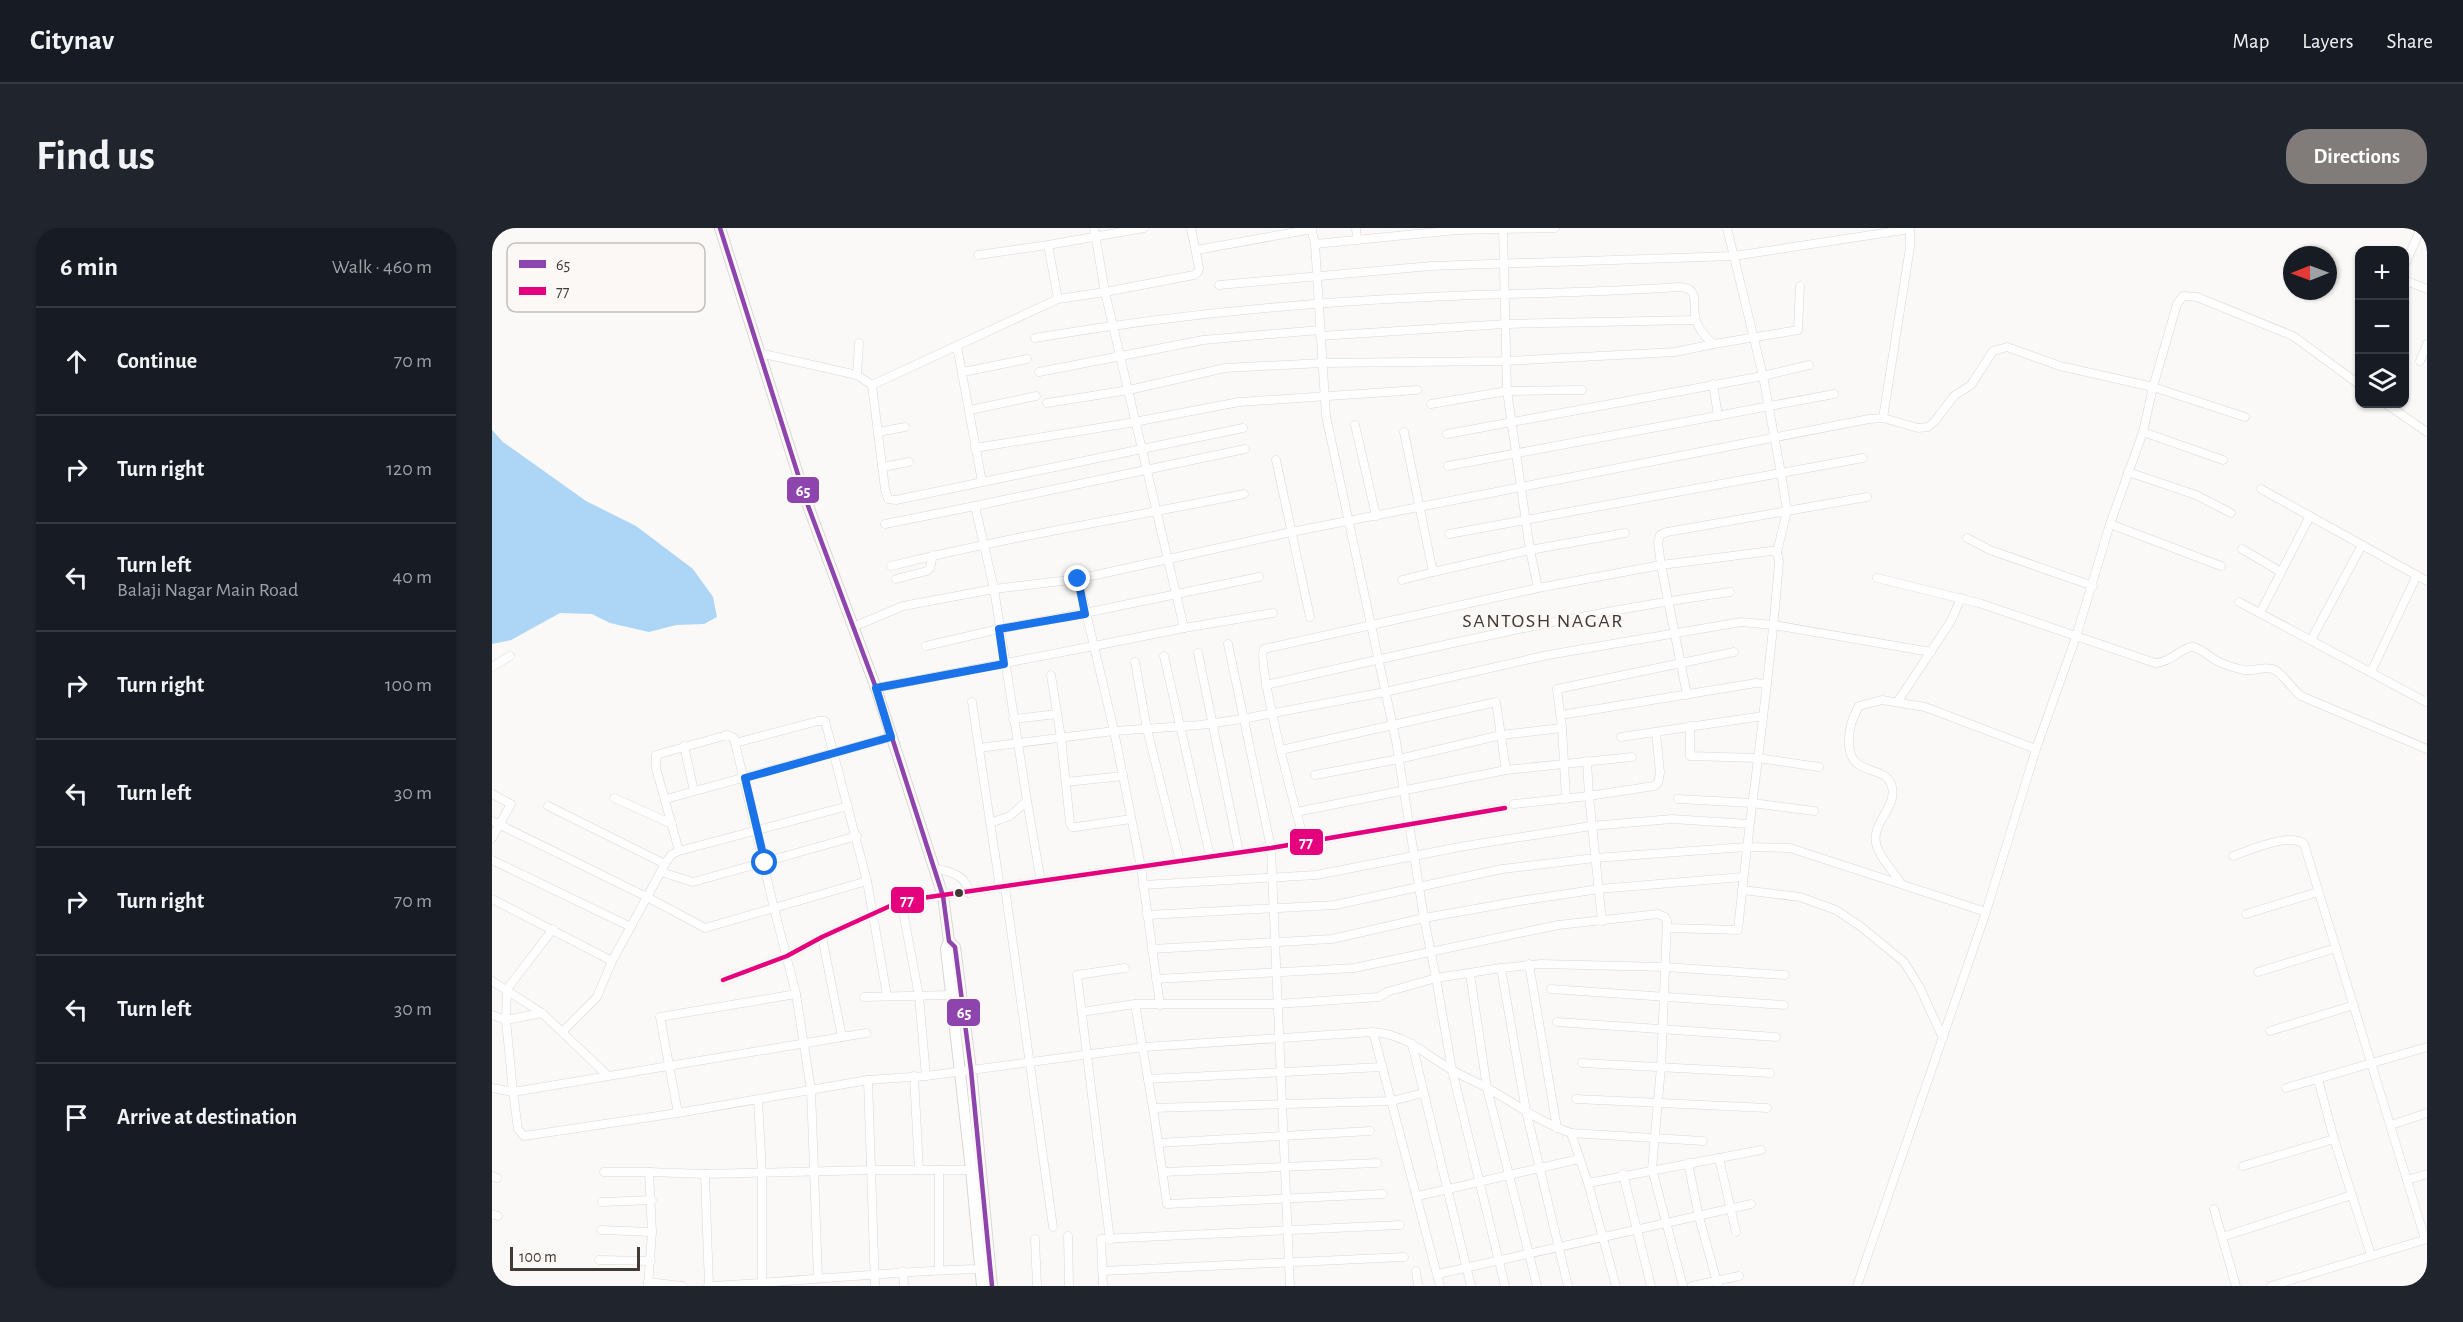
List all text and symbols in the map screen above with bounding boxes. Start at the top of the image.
text: Citynav [30,27,114,55]
text: Map [2233,31,2269,52]
text: Layers [2302,31,2353,52]
text: Share [2386,31,2433,52]
button: Directions [2286,129,2427,184]
text: Find us [36,135,155,177]
legend [507,243,705,312]
north arrow [2283,246,2337,300]
map controls [2355,246,2409,408]
button: + [2355,246,2409,300]
text: 6 min [60,254,118,280]
text: Walk · 460 m [332,257,432,277]
text: 65 [556,257,570,273]
text: 77 [556,284,570,300]
button: − [2355,300,2409,354]
icon: ahead [60,345,93,378]
text: Continue [117,350,197,372]
text: 70 m [394,351,432,371]
button: layers [2355,354,2409,408]
icon: right [60,453,93,486]
text: Turn right [117,458,204,480]
text: 120 m [386,459,432,479]
line badge: 65 [786,476,820,504]
text: 65 [796,483,810,499]
text: Turn left [117,554,191,576]
icon: left [60,561,93,594]
route end [1064,565,1090,591]
text: 40 m [393,567,432,587]
text: Balaji Nagar Main Road [117,580,298,600]
district label: SANTOSH NAGAR [1462,611,1624,631]
icon: right [60,669,93,702]
text: Turn right [117,674,204,696]
text: 100 m [385,675,432,695]
icon: left [60,777,93,810]
text: Turn left [117,782,191,804]
text: 30 m [394,783,432,803]
line badge: 77 [1289,828,1324,856]
text: 77 [1299,835,1313,851]
route start [751,849,777,875]
icon: right [60,885,93,918]
line badge: 77 [890,886,925,914]
unlabelled marker [953,887,965,899]
text: Turn right [117,890,204,912]
text: 70 m [394,891,432,911]
text: 77 [900,893,914,909]
icon: left [60,993,93,1026]
text: Turn left [117,998,191,1020]
line badge: 65 [946,998,981,1027]
text: 30 m [394,999,432,1019]
text: 65 [957,1005,971,1021]
icon: arrive [60,1101,93,1134]
text: Arrive at destination [117,1106,297,1128]
scale bar [510,1244,640,1272]
text: 100 m [519,1249,557,1265]

